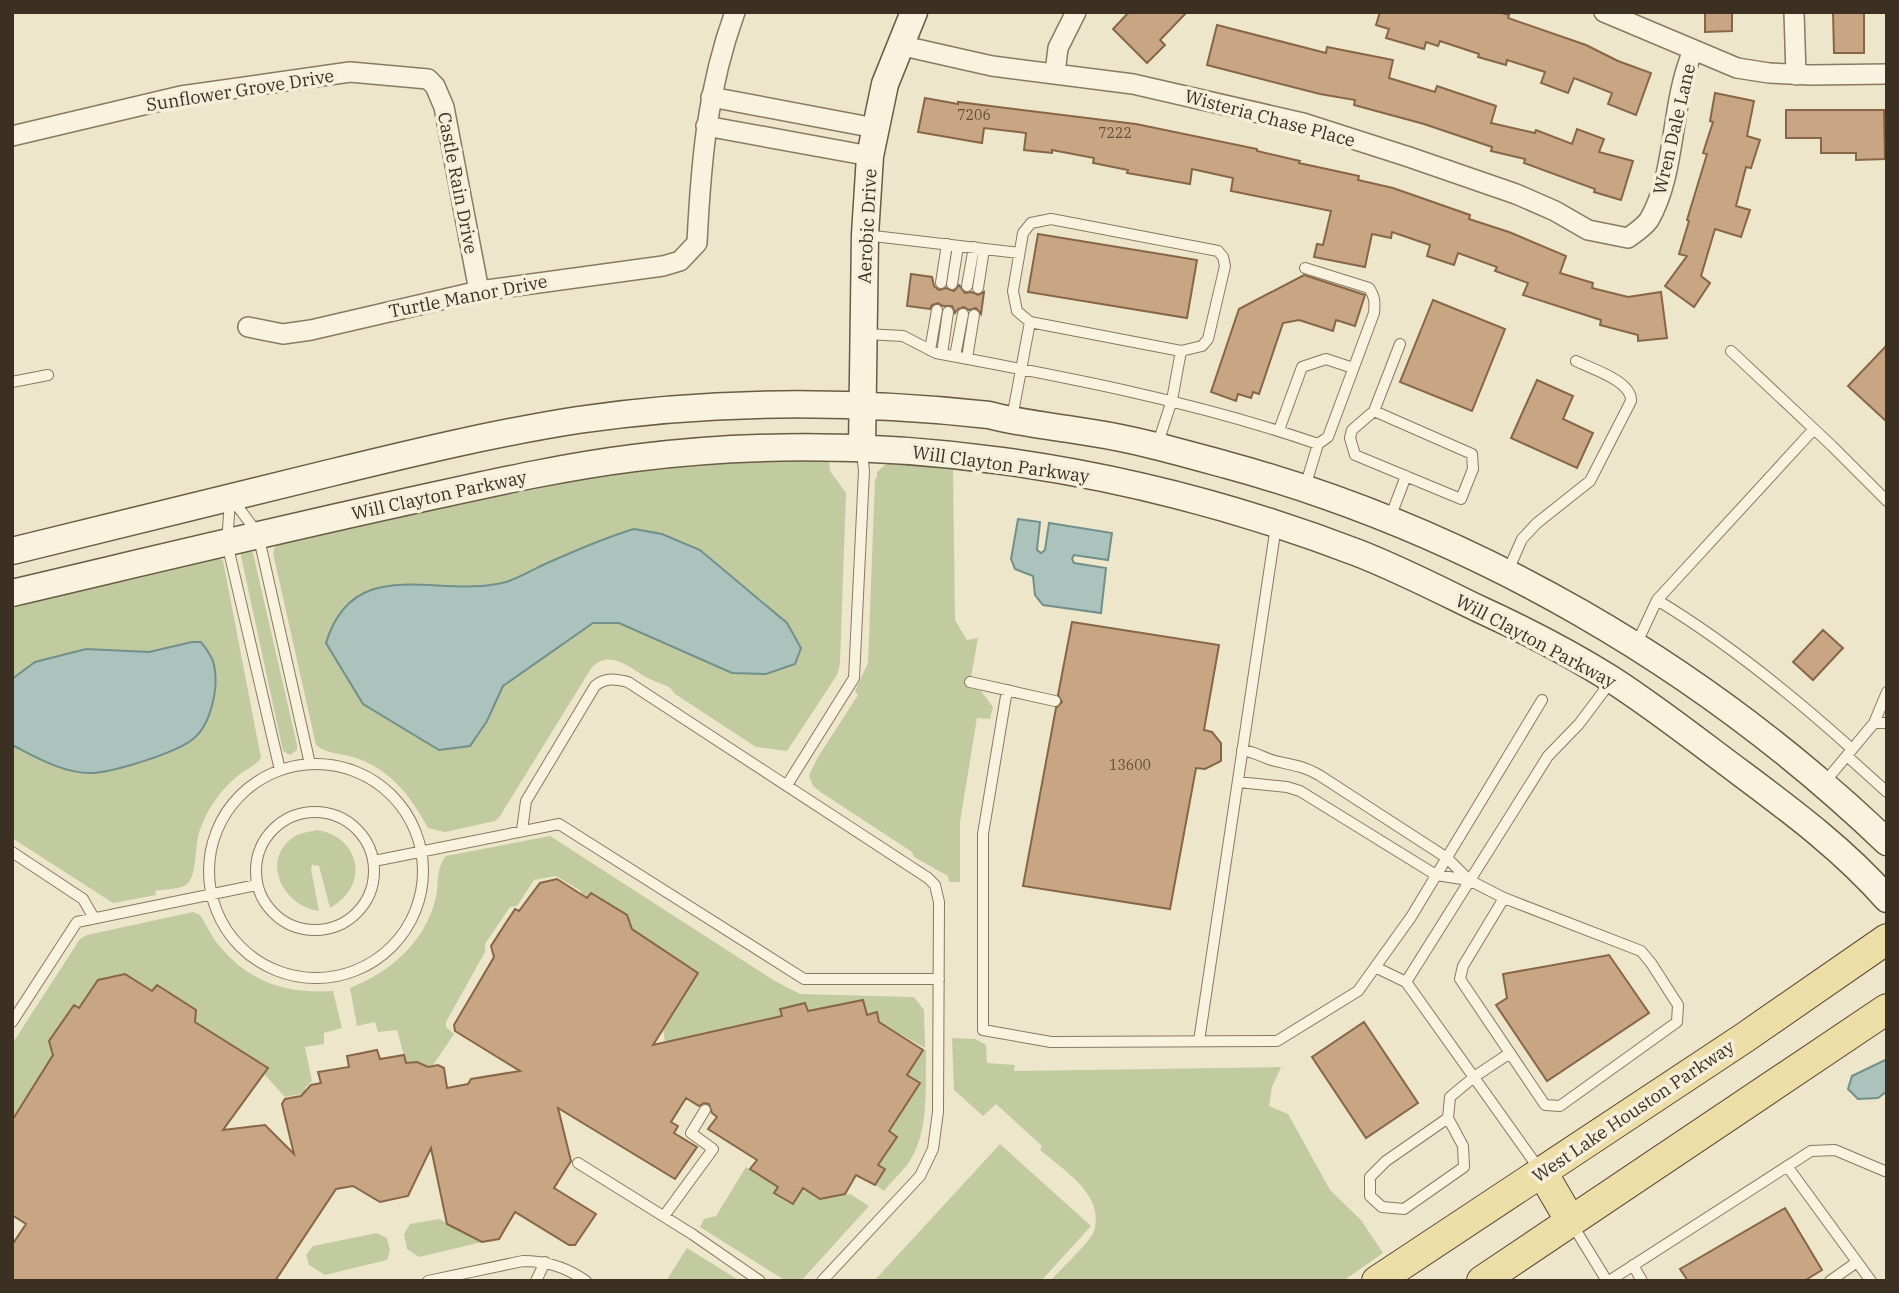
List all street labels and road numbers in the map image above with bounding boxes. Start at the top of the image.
street label: Wren Dale Lane [1648,61,1700,197]
street label: Sunflower Grove Drive [144,64,336,116]
street label: Wisteria Chase Place [1182,84,1358,152]
street label: Castle Rain Drive [433,110,483,256]
street label: Aerobic Drive [852,168,882,284]
street label: Turtle Manor Drive [387,269,549,323]
street label: Will Clayton Parkway [911,440,1091,488]
street label: Will Clayton Parkway [349,465,529,525]
street label: Will Clayton Parkway [1452,589,1621,693]
street label: West Lake Houston Parkway [1528,1035,1739,1187]

